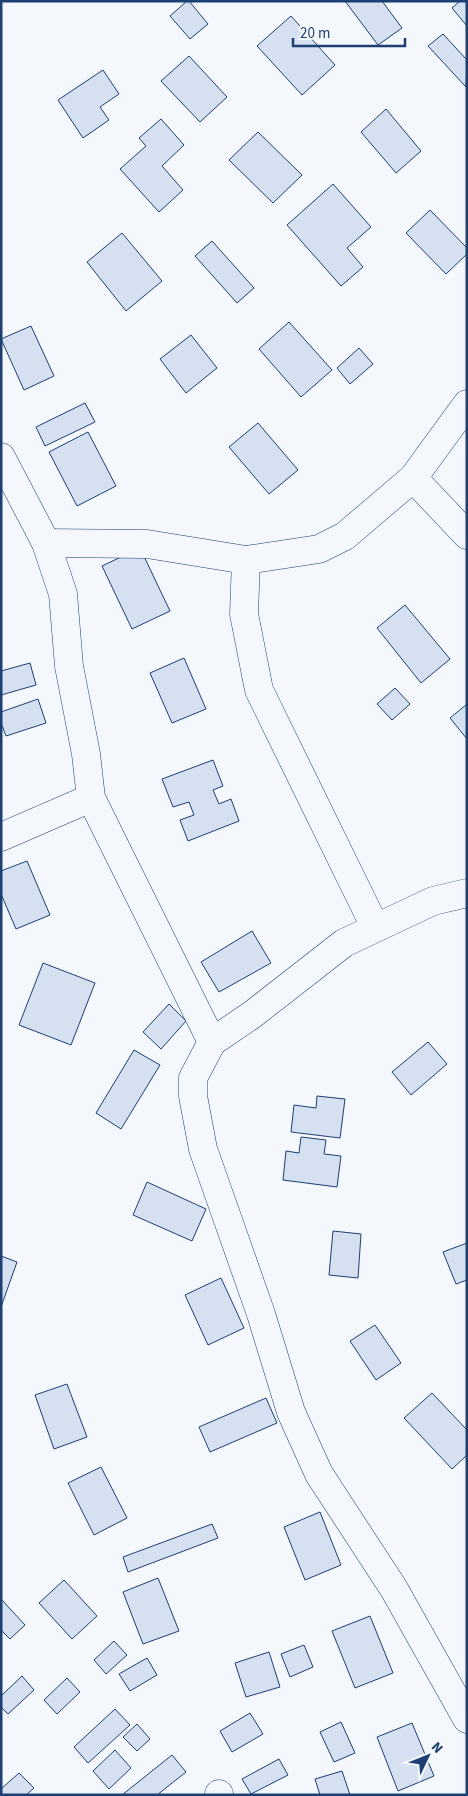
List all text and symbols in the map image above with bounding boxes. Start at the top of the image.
scale bar [293,15,406,47]
text: 20 m [300,23,330,44]
north arrow [403,1731,453,1781]
text: N [426,1738,447,1758]

